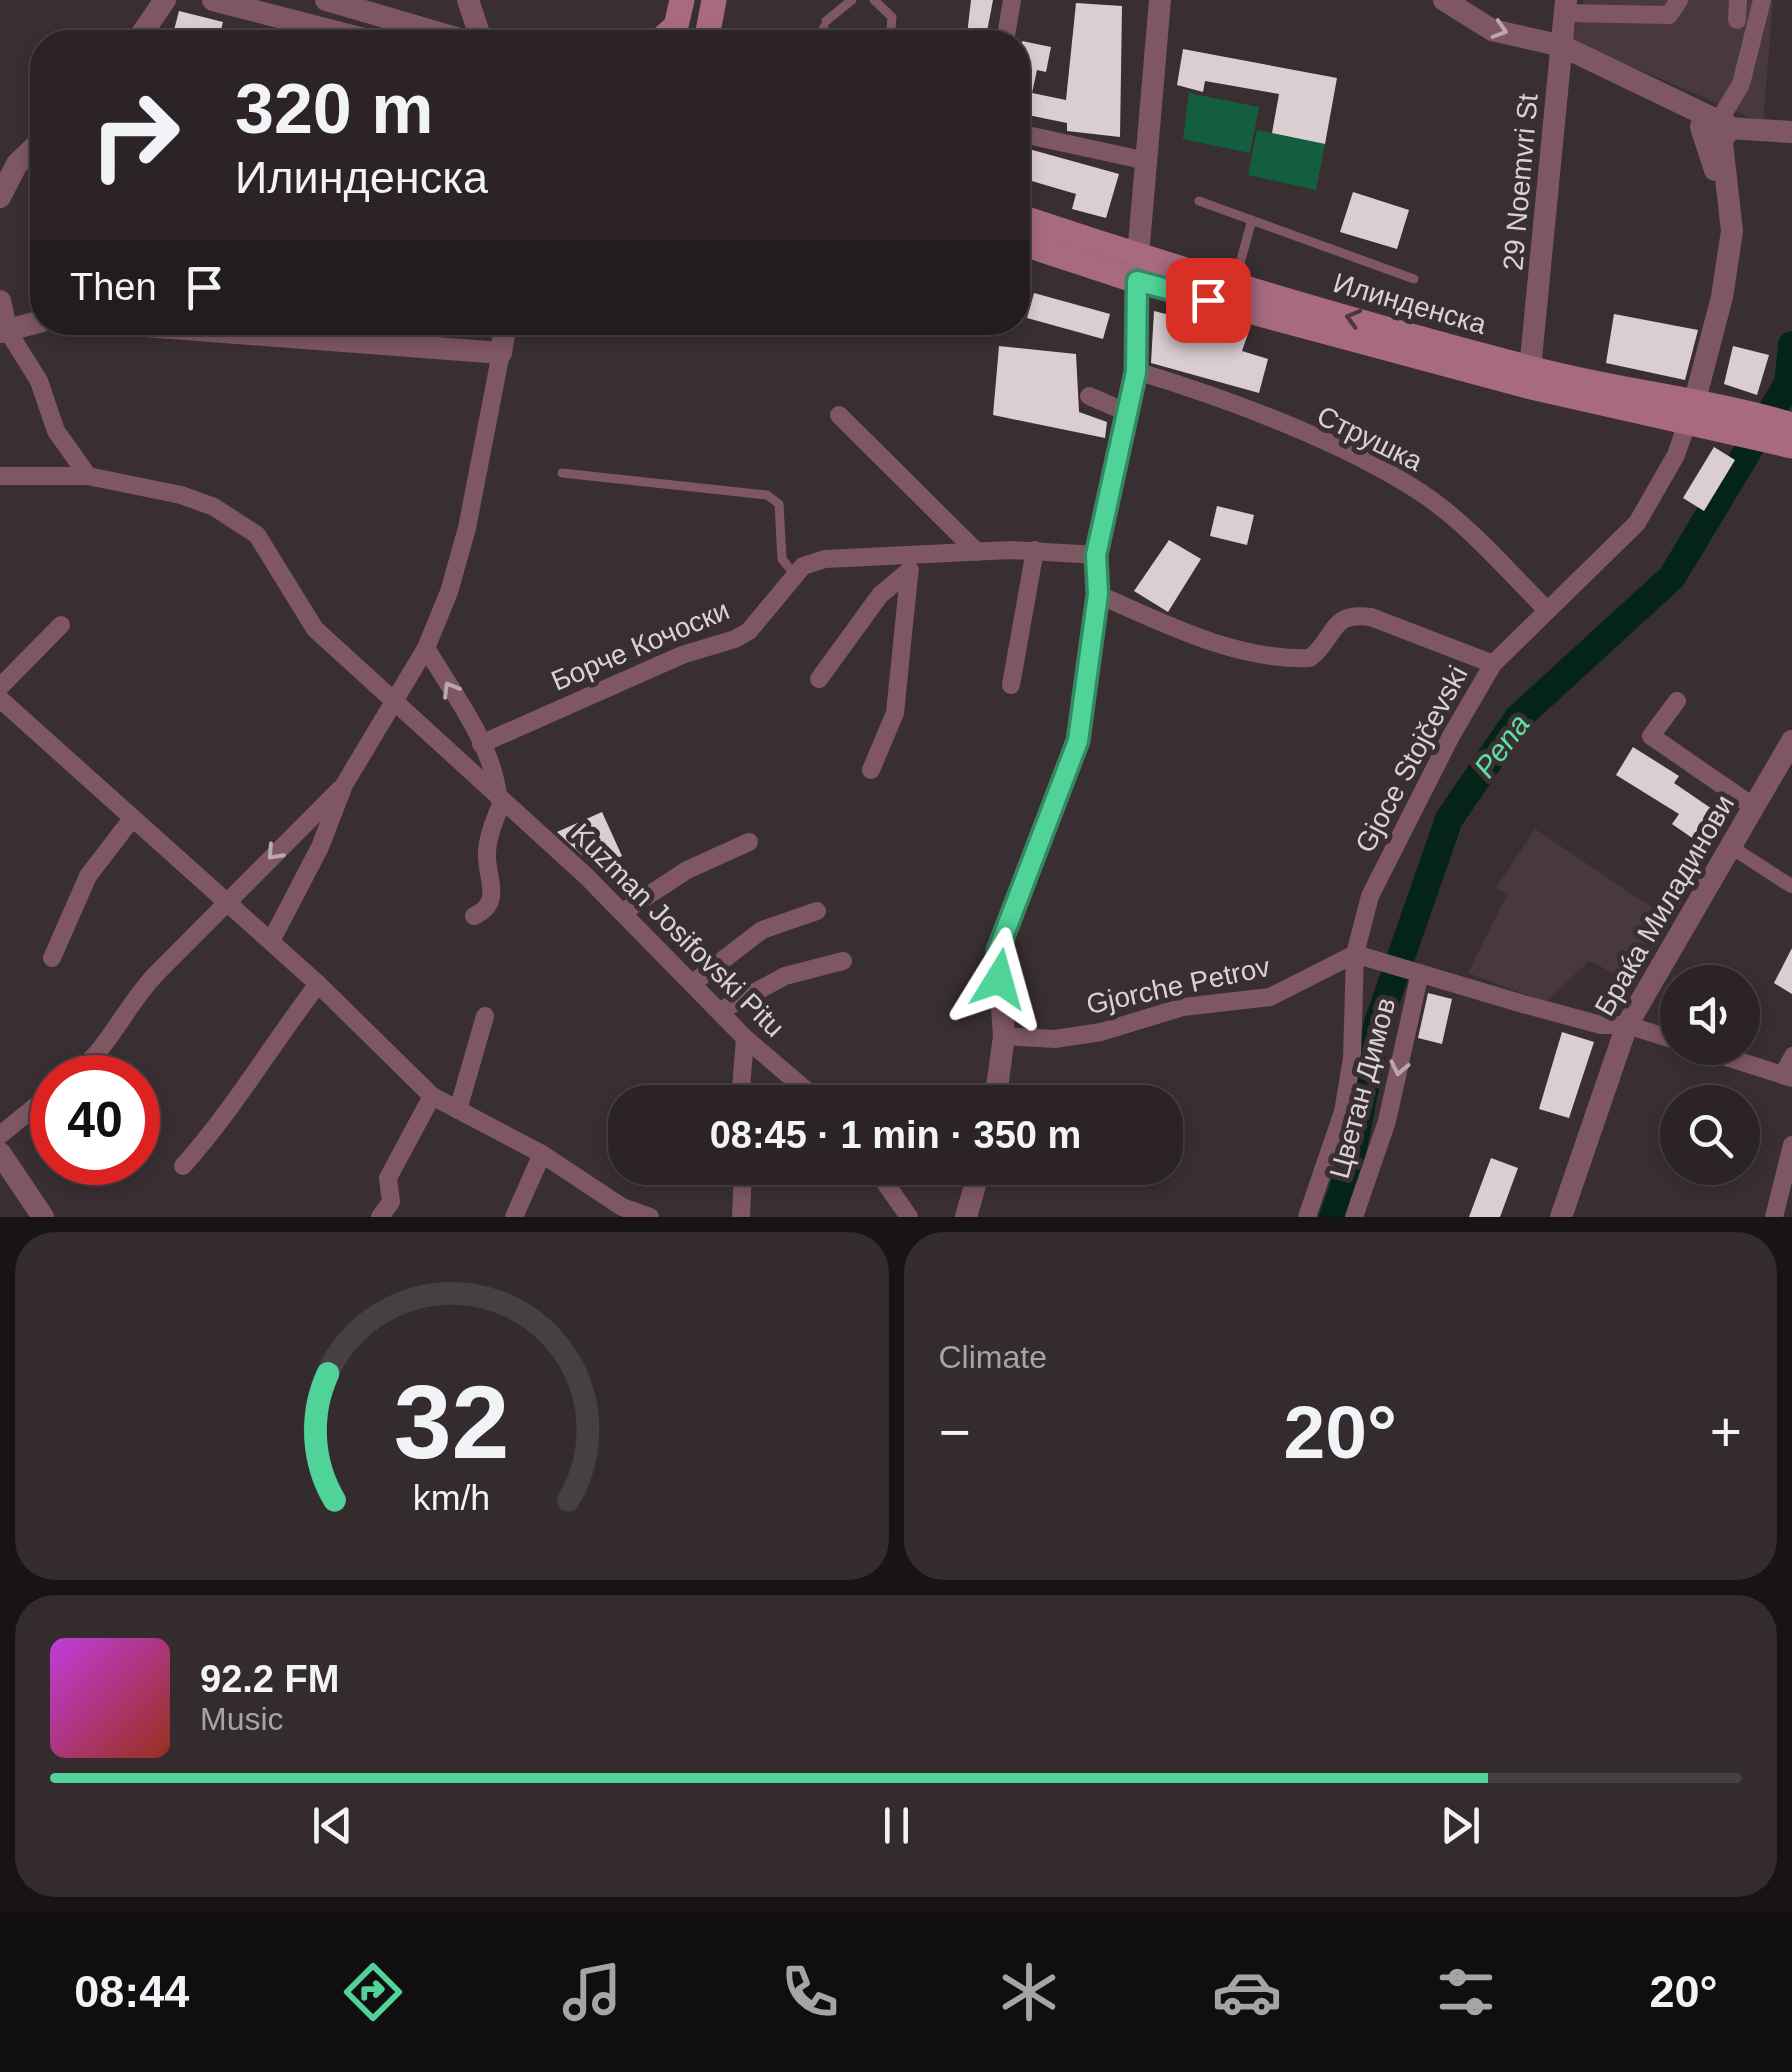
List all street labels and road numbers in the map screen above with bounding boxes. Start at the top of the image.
street label: 29 Noemvri St [1497,92,1544,272]
street label: Илинденска [1330,267,1490,340]
street label: Струшка [1312,400,1428,477]
street label: Борче Кочоски [547,594,734,697]
street label: Gjoce Stojčevski [1349,661,1474,858]
street label: Браќа Миладинови [1589,789,1740,1021]
street label: Kuzman Josifovski Pitu [565,818,790,1043]
street label: Gjorche Petrov [1084,951,1273,1020]
street label: Цветан Димов [1323,995,1401,1182]

